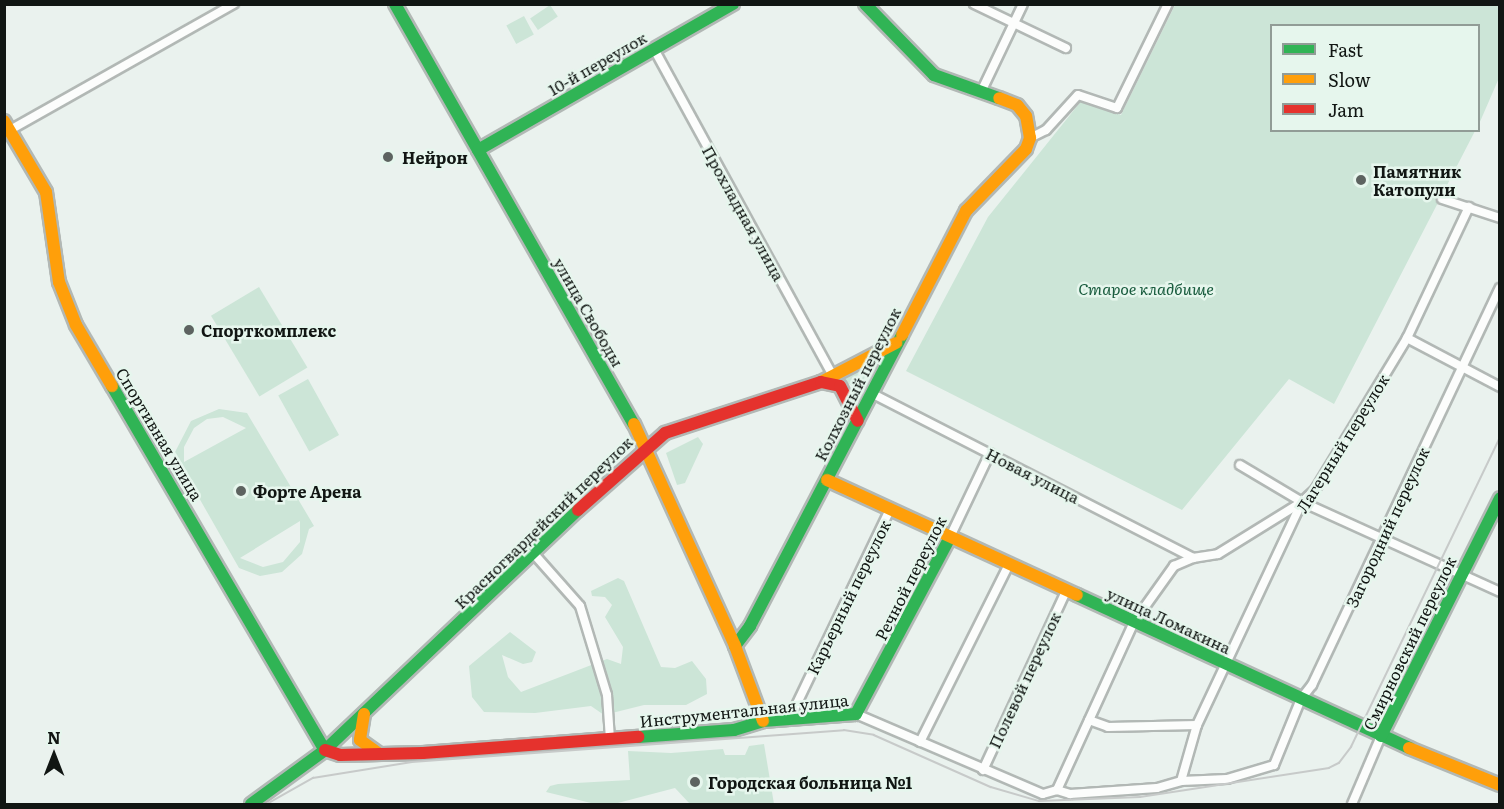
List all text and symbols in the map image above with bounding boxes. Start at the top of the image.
legend [1270,24,1480,132]
street label: 10-й переулок [544,27,650,99]
text: Fast [1328,36,1363,63]
text: Slow [1328,66,1370,93]
text: Jam [1328,96,1364,123]
street label: Прохладная улица [699,142,789,284]
place label: Нейрон [402,147,468,167]
marker: Нейрон [379,148,397,166]
place label: Памятник Катопули [1373,161,1461,199]
marker: Памятник Катопули [1354,173,1368,187]
street label: улица Свободы [550,254,628,370]
park label: Старое кладбище [1078,278,1214,298]
street label: Колхозный переулок [810,304,904,464]
place label: Спорткомплекс [201,320,336,340]
marker: Спорткомплекс [182,323,196,337]
street label: Спортивная улица [113,364,207,504]
street label: Лагерный переулок [1292,370,1392,516]
street label: Красногвардейский переулок [450,432,636,612]
street label: Новая улица [983,443,1083,507]
street label: Загородний переулок [1341,444,1433,610]
place label: Форте Арена [253,481,362,501]
marker: Форте Арена [234,484,248,498]
street label: Речной переулок [870,513,950,643]
street label: Карьерный переулок [802,516,894,678]
street label: Смирновский переулок [1359,553,1459,733]
street label: улица Ломакина [1104,583,1234,657]
street label: Полевой переулок [984,609,1064,751]
street label: Инструментальная улица [639,689,849,731]
north arrow [24,725,84,785]
text: N [47,725,61,749]
place label: Городская больница №1 [708,772,912,792]
marker: Городская больница №1 [686,773,704,791]

